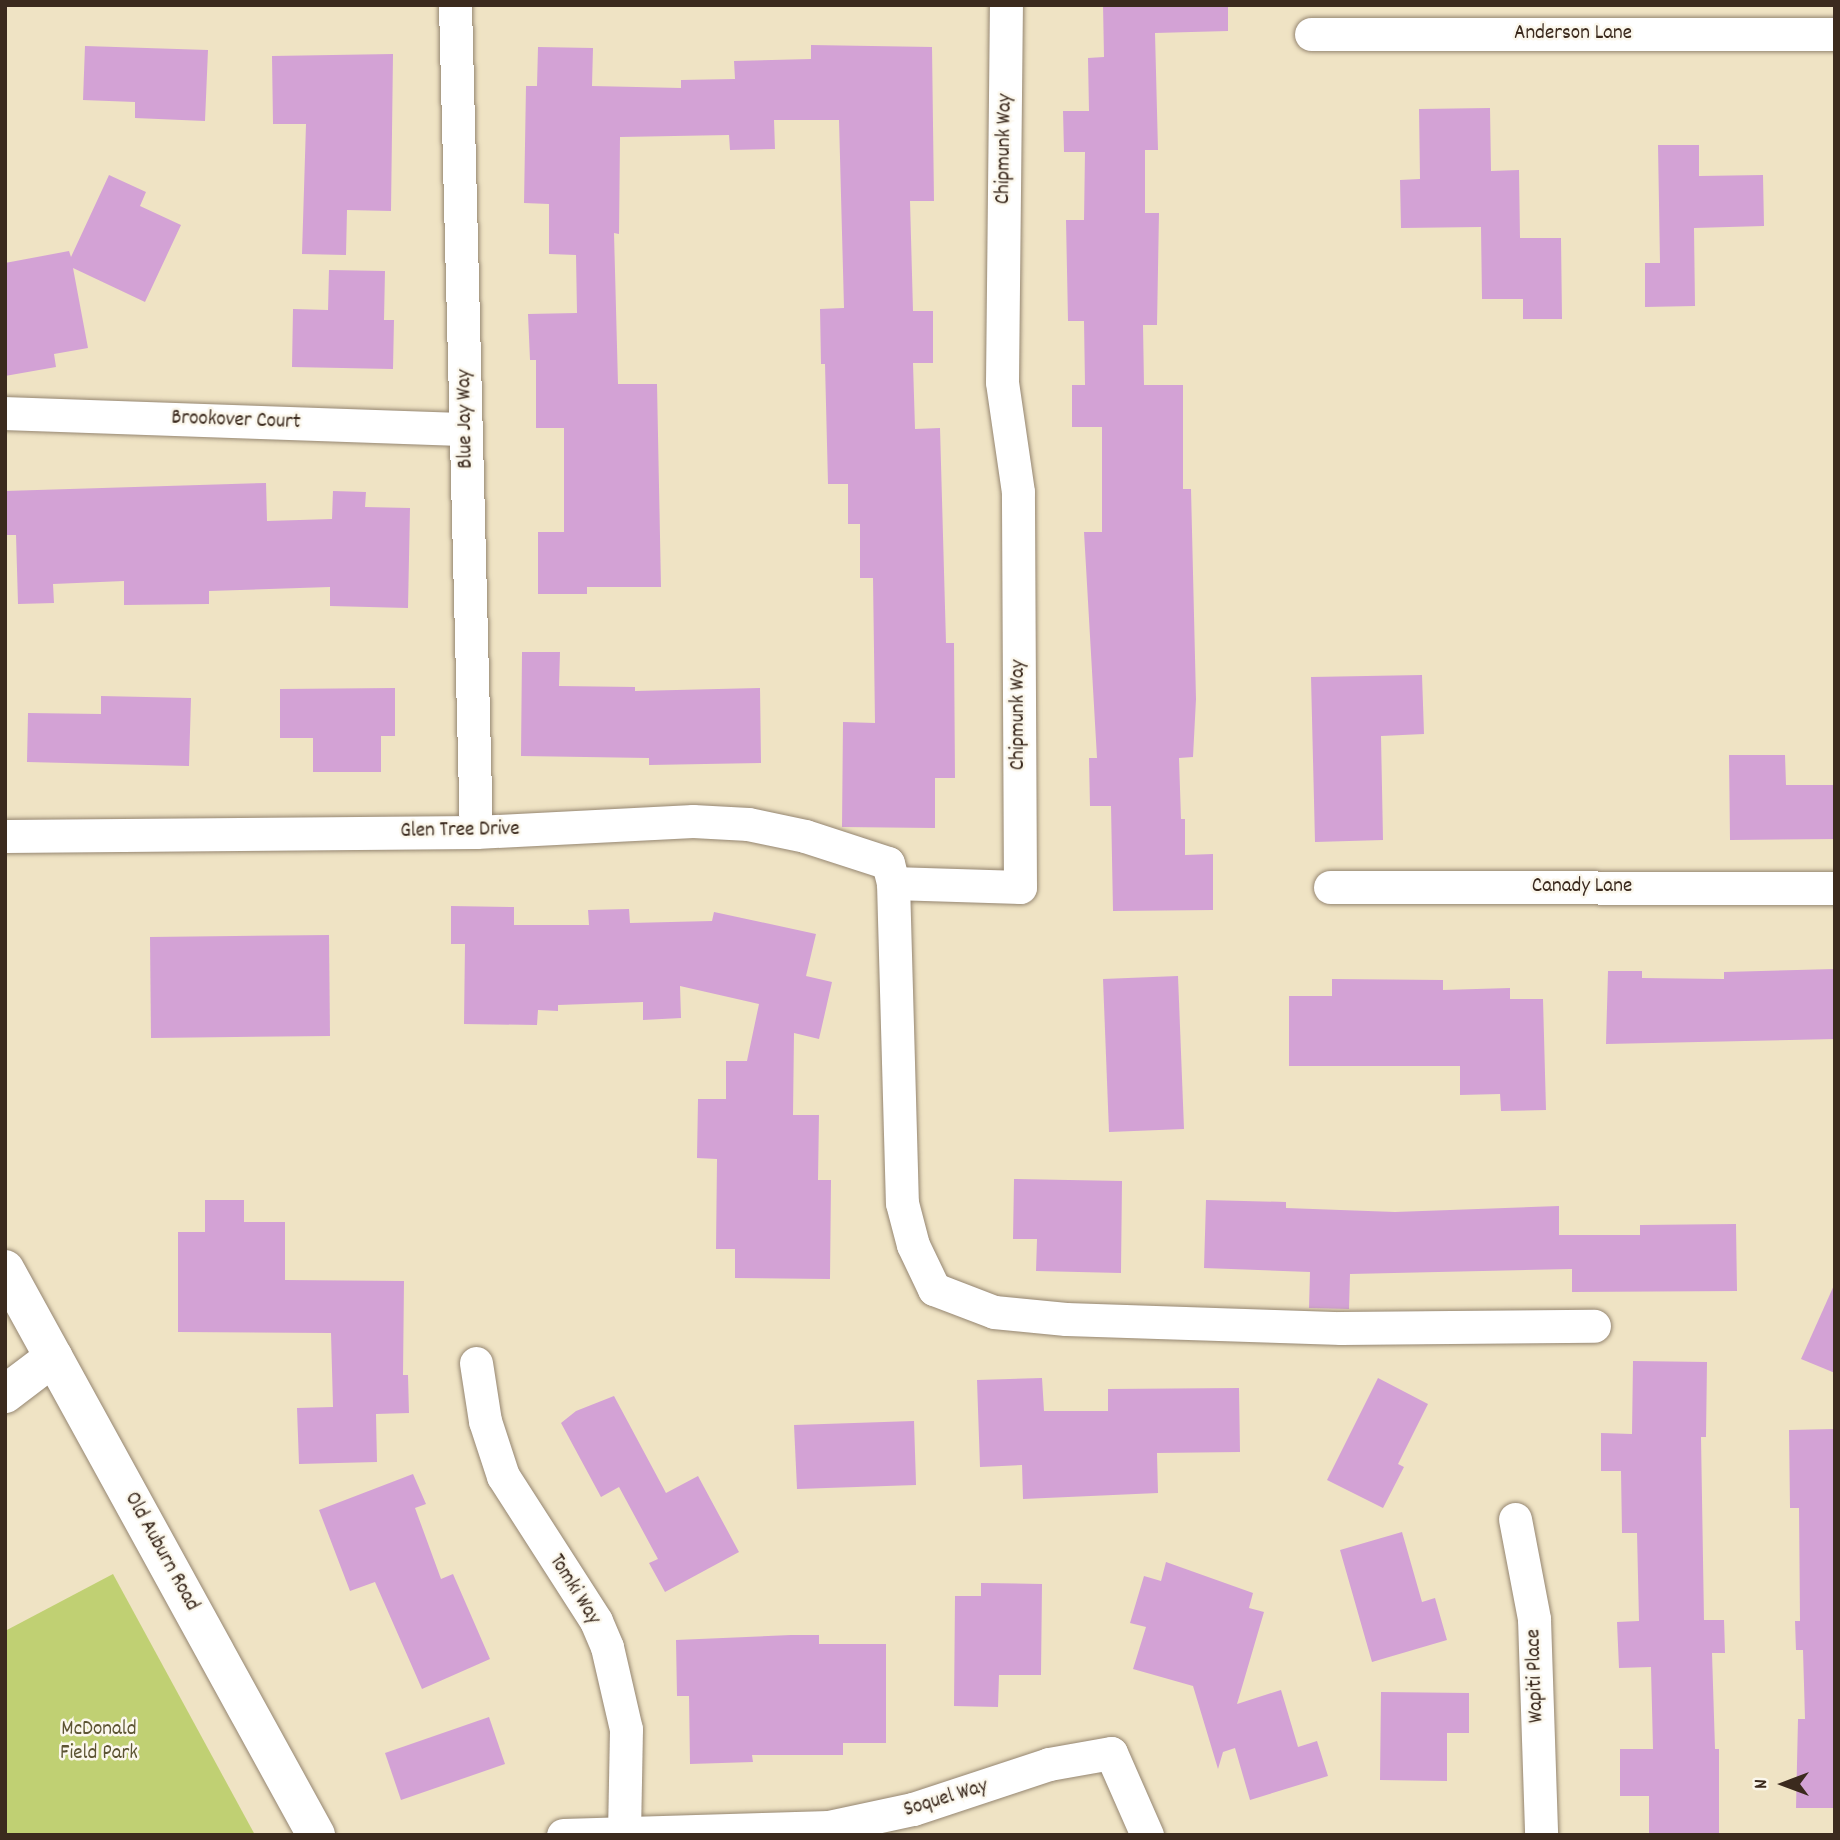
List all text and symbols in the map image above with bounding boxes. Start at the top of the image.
street label: Anderson Lane [1514,21,1632,47]
street label: Chipmunk Way [991,94,1019,204]
street label: Blue Jay Way [453,369,479,469]
street label: Brookover Court [171,406,301,436]
street label: Chipmunk Way [1006,660,1032,770]
street label: Glen Tree Drive [400,817,520,845]
street label: Canady Lane [1532,874,1632,900]
street label: Old Auburn Road [118,1488,204,1616]
street label: Tomki Way [543,1550,605,1630]
street label: Wapiti Place [1522,1629,1550,1723]
park label: McDonald Field Park [60,1717,138,1767]
north arrow [1749,1749,1819,1819]
street label: Soquel Way [901,1774,991,1824]
text: N [1749,1779,1776,1789]

